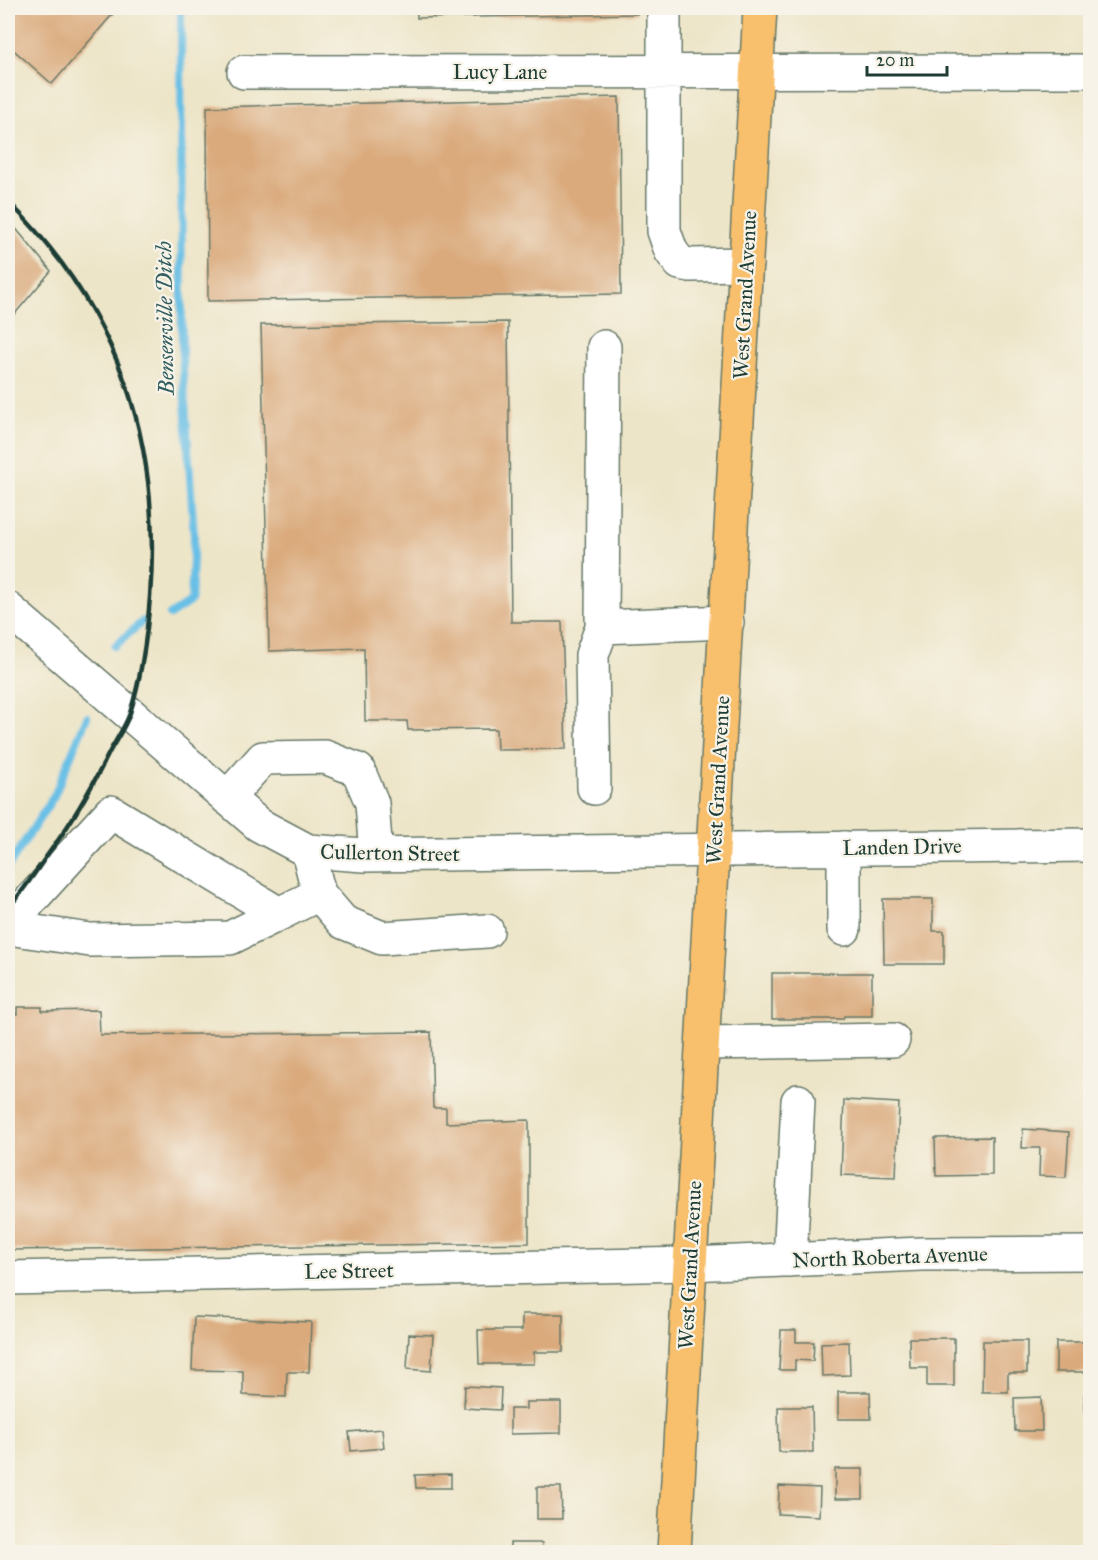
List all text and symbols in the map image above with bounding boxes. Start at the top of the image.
scale bar [867,39,946,77]
text: 20 m [876,49,914,71]
street label: Lucy Lane [453,59,547,85]
street label: West Grand Avenue [728,210,762,380]
water label: Bensenville Ditch [150,241,180,396]
street label: West Grand Avenue [701,695,735,865]
street label: Landen Drive [842,833,962,861]
street label: Cullerton Street [320,839,461,867]
street label: West Grand Avenue [673,1180,707,1350]
street label: North Roberta Avenue [792,1241,988,1273]
street label: Lee Street [304,1257,395,1285]

